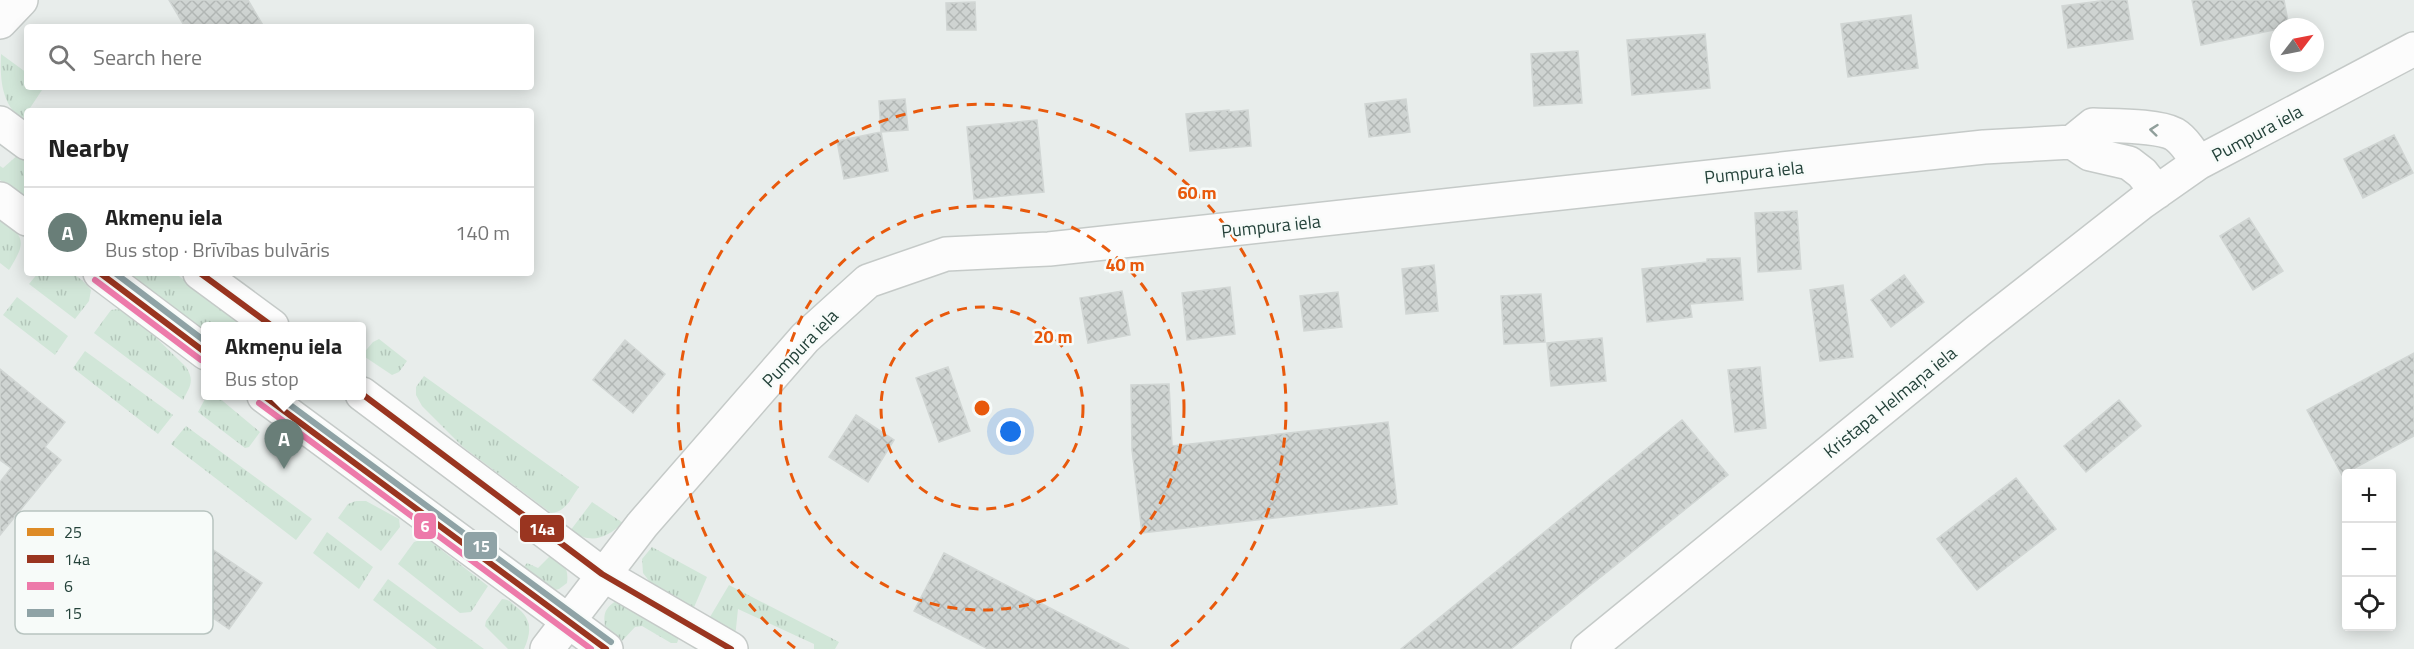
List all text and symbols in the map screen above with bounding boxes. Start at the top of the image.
north arrow [2270,18,2324,72]
search box [24,24,534,90]
text: Search here [93,40,202,74]
icon: search [45,41,78,74]
street label: Pumpura iela [2207,98,2307,168]
one-way arrow [2150,124,2159,137]
text: Nearby [48,128,129,167]
street label: Pumpura iela [1703,153,1805,191]
text: 60 m [1177,179,1217,206]
text: Akmeņu iela [105,200,223,234]
street label: Pumpura iela [1220,207,1322,245]
text: A [61,217,74,248]
text: 140 m [455,217,510,248]
text: Bus stop · Brīvības bulvāris [105,234,330,265]
text: 40 m [1105,251,1145,278]
street label: Pumpura iela [756,303,844,393]
popup [201,322,366,400]
text: 20 m [1033,323,1073,350]
text: Akmeņu iela [225,329,342,363]
street label: Kristapa Helmaņa iela [1817,340,1963,464]
text: Bus stop [225,363,299,394]
centre of rings [972,398,992,418]
your location [996,417,1025,446]
pin: A [264,420,304,469]
map controls [2342,469,2396,631]
button: + [2342,469,2396,523]
legend [15,511,213,634]
line badge: 6 [413,512,437,540]
text: 6 [421,514,430,538]
line badge: 14a [519,514,565,543]
text: 14a [529,517,555,541]
text: 25 [64,520,82,544]
button: − [2342,523,2396,577]
line badge: 15 [463,531,498,560]
text: 15 [472,534,490,558]
text: 14a [64,547,90,571]
text: 6 [64,574,73,598]
button: locate [2342,577,2396,631]
text: 15 [64,601,82,625]

